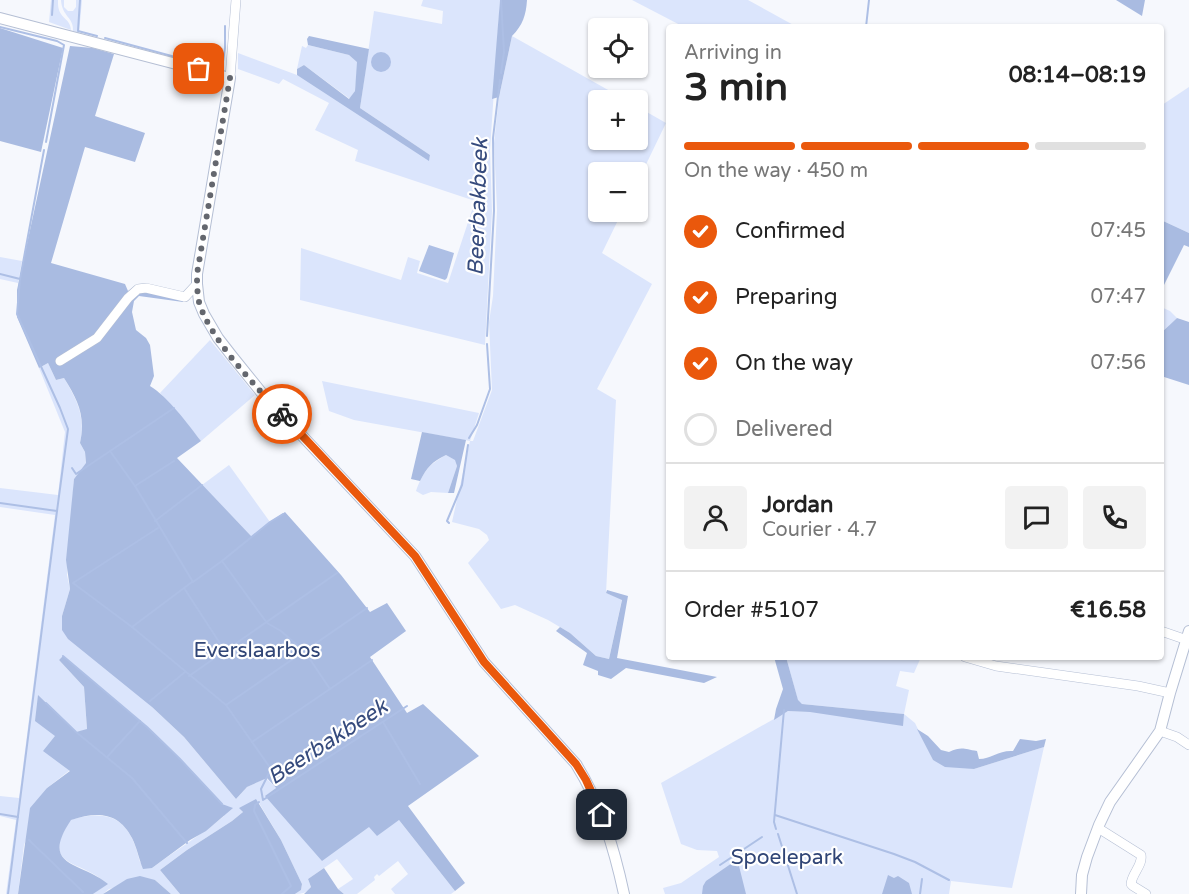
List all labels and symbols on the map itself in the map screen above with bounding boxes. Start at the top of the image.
pin [173,43,224,94]
water label: Beerbakbeek [463,136,493,276]
courier [252,384,312,444]
park label: Everslaarbos [193,638,321,663]
water label: Beerbakbeek [263,692,394,790]
pin [576,789,627,840]
park label: Spoelepark [731,845,843,870]

